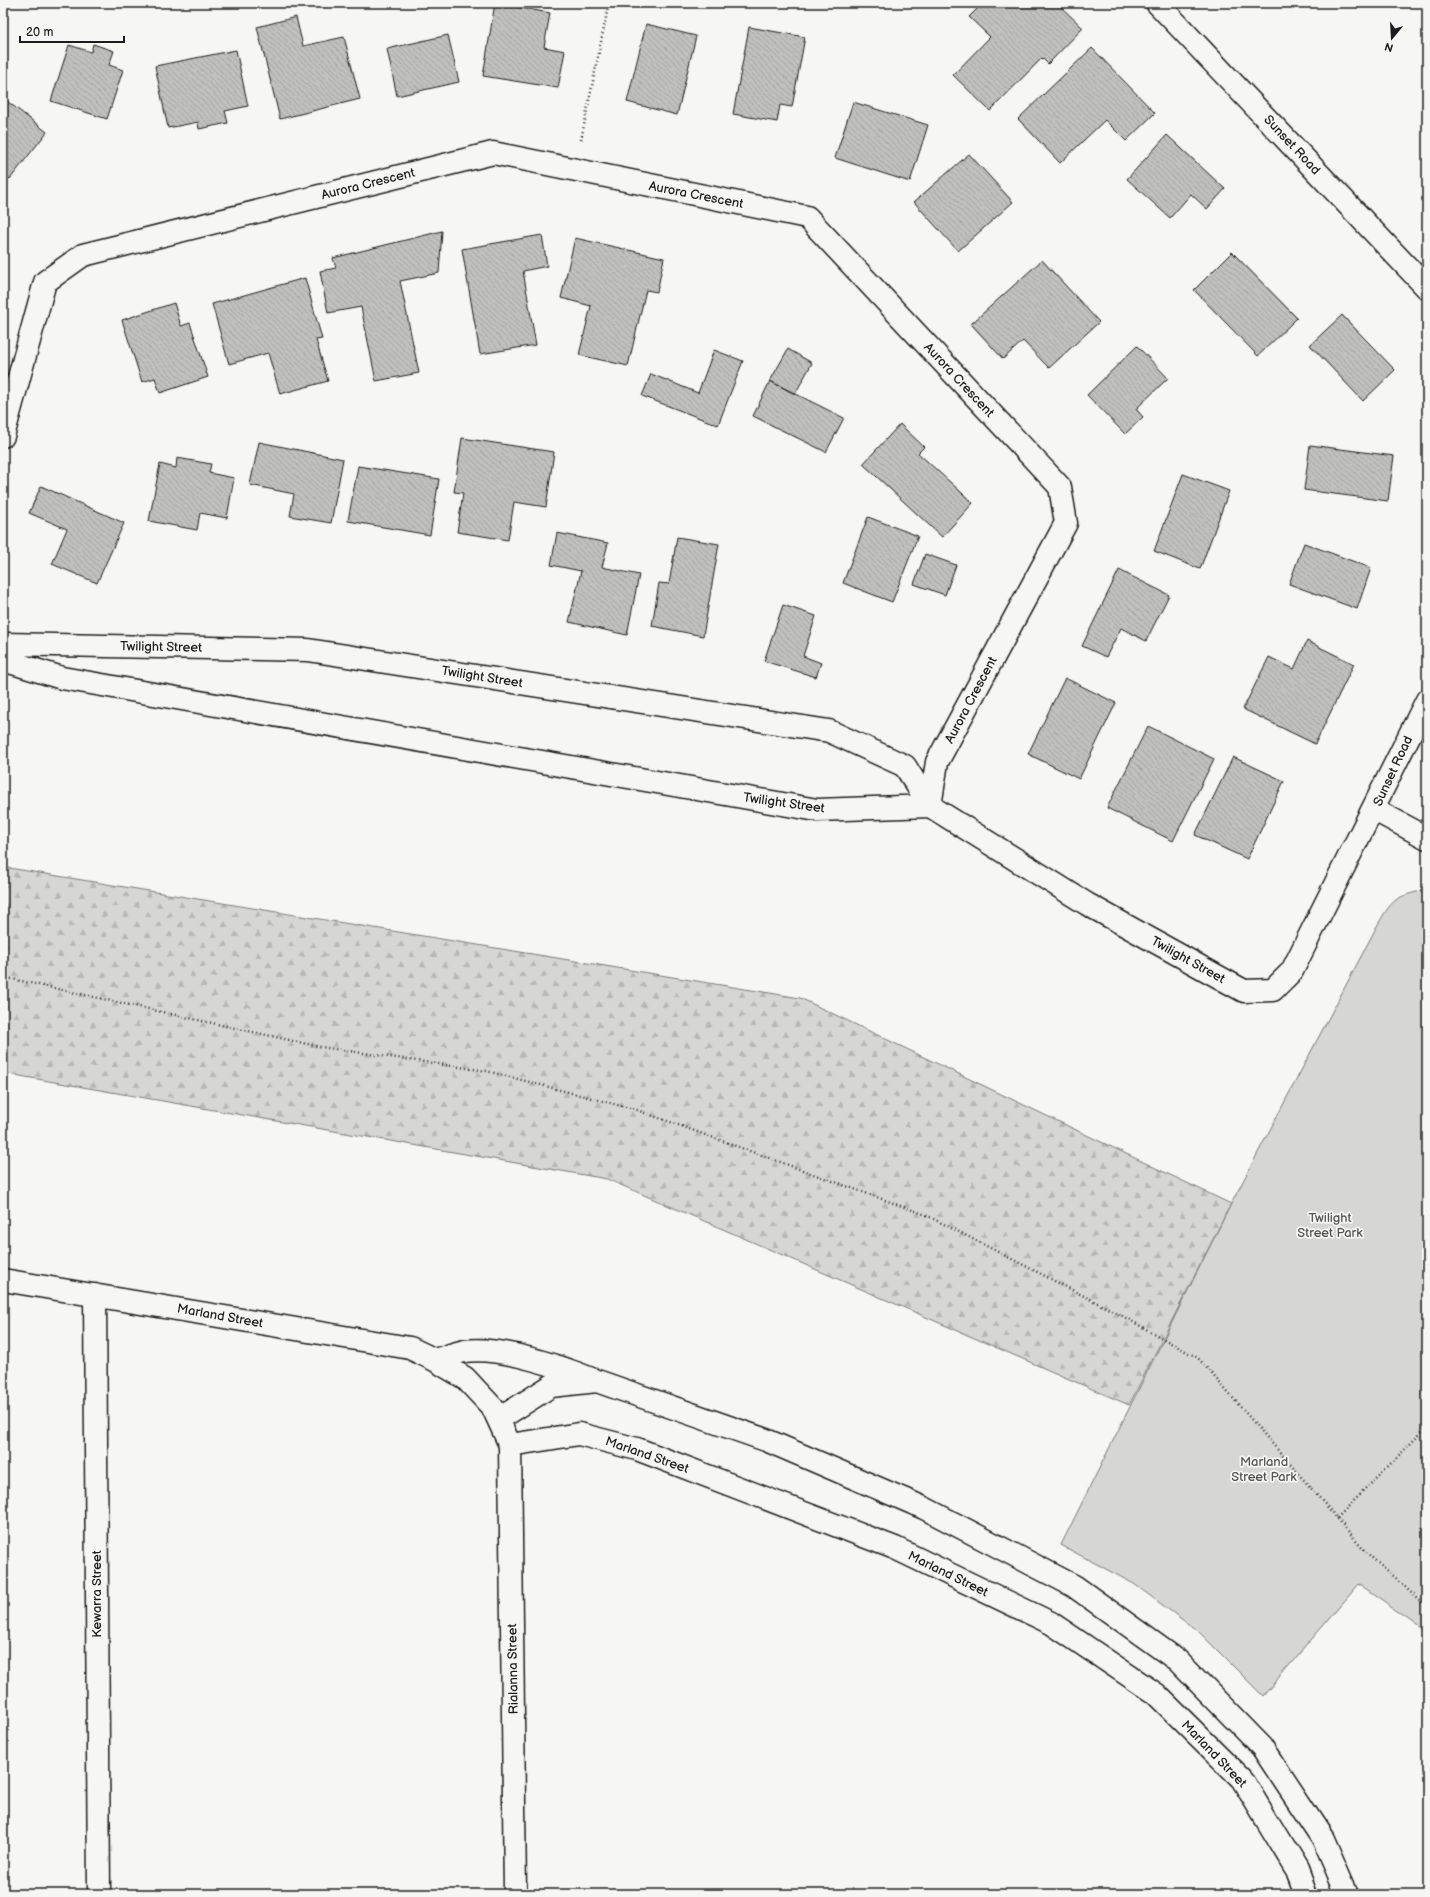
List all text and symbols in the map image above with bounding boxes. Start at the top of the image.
scale bar [20,18,124,44]
north arrow [1372,18,1412,58]
text: 20 m [26,25,53,40]
text: N [1383,40,1395,54]
street label: Sunset Road [1260,112,1324,178]
street label: Aurora Crescent [320,165,416,203]
street label: Aurora Crescent [647,178,745,212]
street label: Aurora Crescent [920,339,998,421]
street label: Twilight Street [120,638,202,656]
street label: Aurora Crescent [941,654,1001,746]
street label: Twilight Street [440,663,524,691]
street label: Sunset Road [1370,733,1416,809]
street label: Twilight Street [742,789,826,817]
street label: Twilight Street [1148,933,1228,987]
park label: Twilight Street Park [1297,1210,1363,1241]
street label: Marland Street [176,1301,264,1331]
street label: Marland Street [603,1433,691,1477]
park label: Marland Street Park [1231,1454,1297,1485]
street label: Marland Street [905,1548,991,1600]
street label: Kewarra Street [89,1550,105,1638]
street label: Rialanna Street [504,1623,522,1715]
street label: Marland Street [1178,1717,1250,1791]

